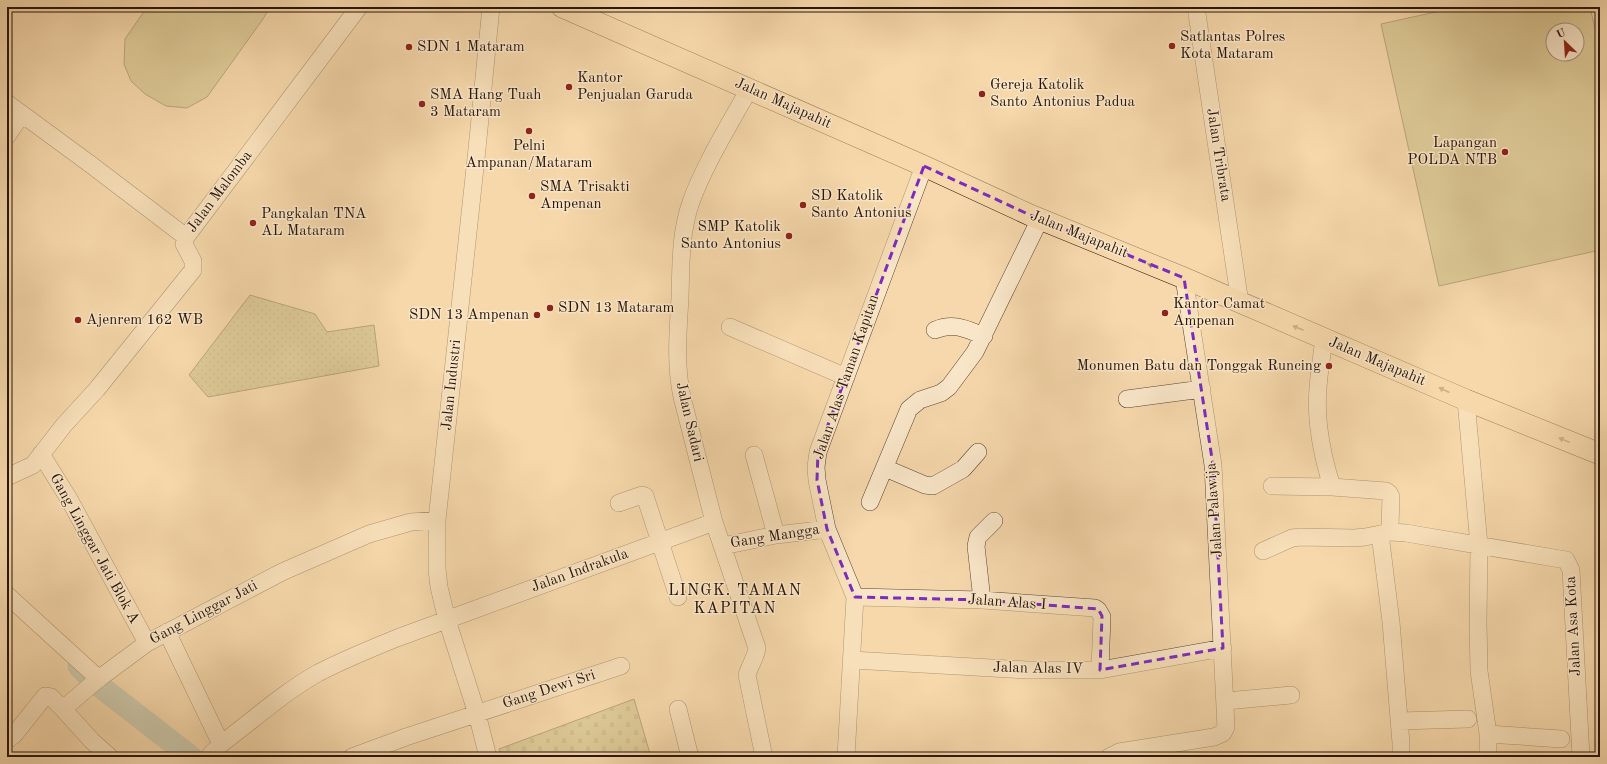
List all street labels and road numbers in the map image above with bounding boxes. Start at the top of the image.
street label: Jalan Majapahit [732,76,834,132]
street label: Jalan Tribrata [1203,107,1233,203]
street label: Jalan Malomba [185,148,256,236]
street label: Jalan Majapahit [1028,209,1130,261]
street label: Jalan Alas Taman Kapitan [812,293,882,461]
street label: Jalan Majapahit [1326,335,1428,389]
street label: Jalan Industri [440,339,464,431]
street label: Jalan Sadari [673,381,705,463]
street label: Jalan Palawija [1204,461,1226,558]
street label: Gang Linggar Jati Blok A [46,471,142,627]
street label: Gang Mangga [729,522,821,551]
street label: Jalan Indrakula [530,546,631,595]
street label: Jalan Asa Kota [1564,575,1584,676]
street label: Gang Linggar Jati [148,578,260,648]
street label: Jalan Alas I [967,593,1047,613]
street label: Jalan Alas IV [993,661,1084,677]
street label: Gang Dewi Sri [501,668,597,712]

